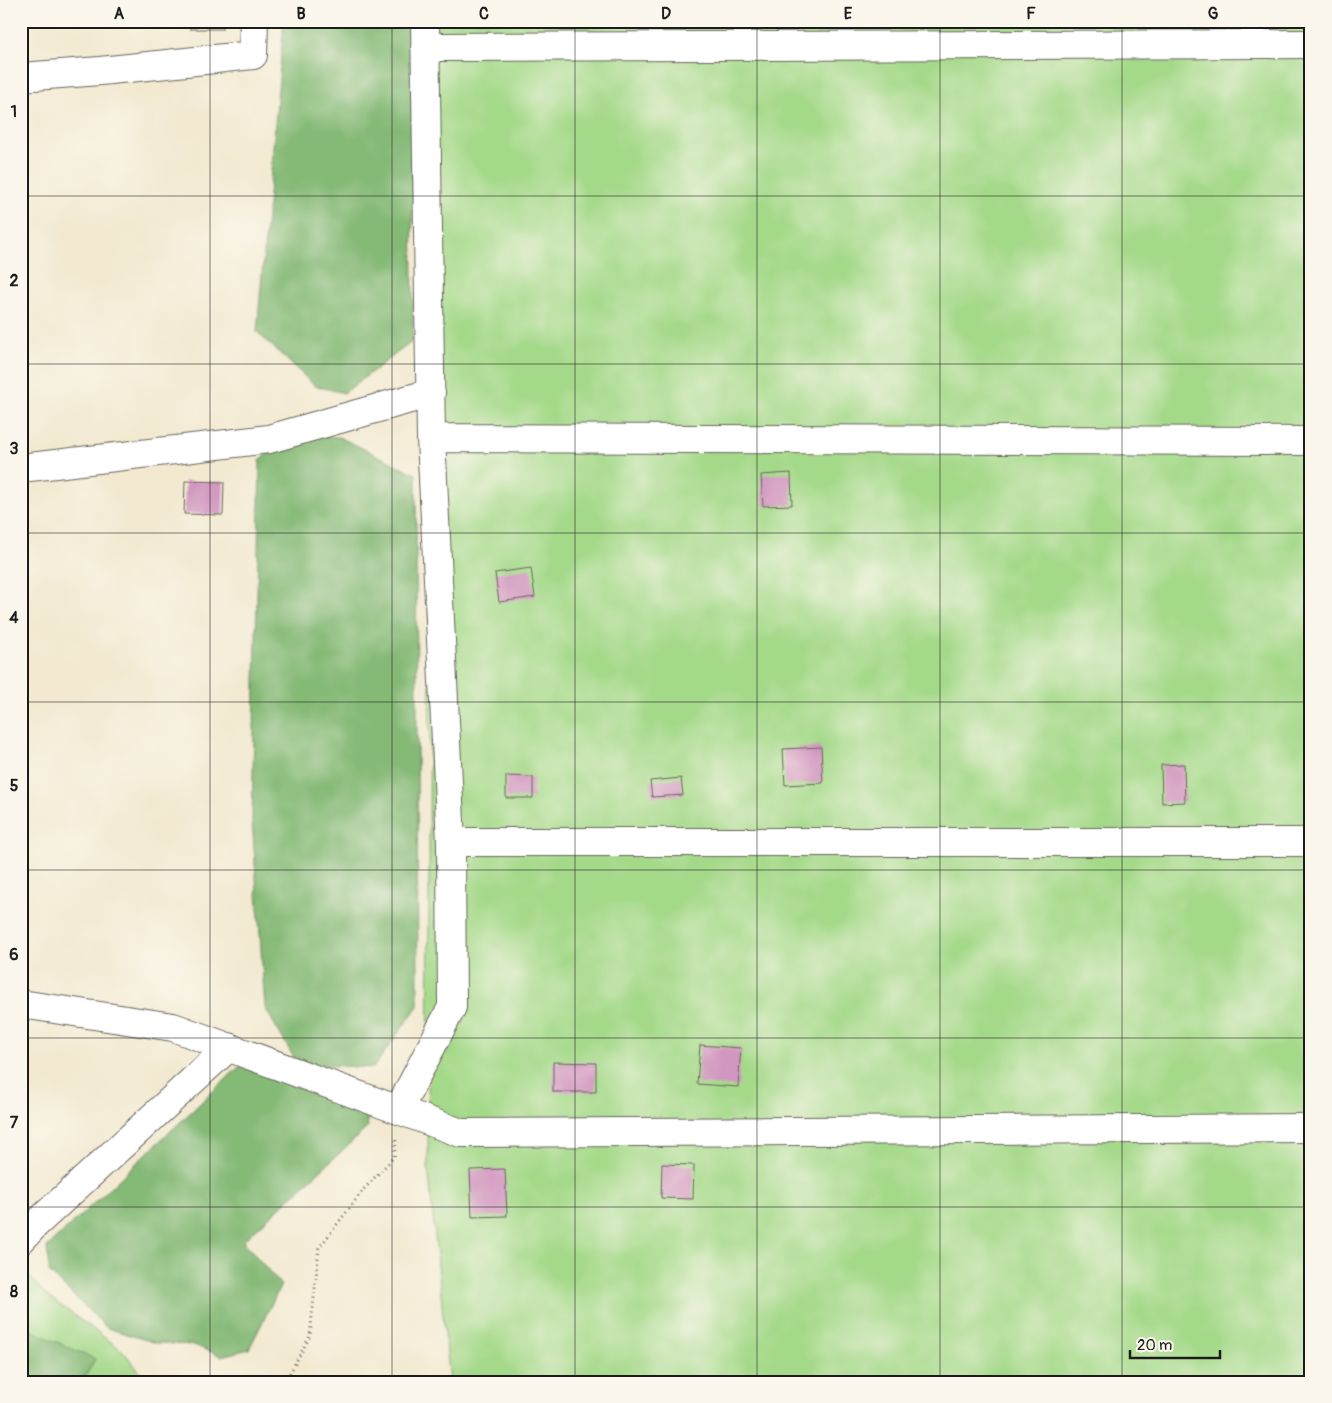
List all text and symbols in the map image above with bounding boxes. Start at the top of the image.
text: A [114,4,125,24]
text: B [296,4,306,24]
text: C [479,4,489,24]
text: D [661,4,671,24]
text: E [844,4,853,24]
text: F [1026,4,1036,24]
text: G [1208,4,1219,24]
text: 1 [11,102,17,122]
text: 2 [10,271,19,291]
text: 3 [10,439,19,459]
text: 4 [9,608,19,628]
text: 5 [10,776,19,796]
text: 6 [9,945,19,965]
text: 7 [10,1113,19,1133]
text: 8 [10,1282,18,1302]
scale bar [1130,1328,1220,1360]
text: 20 m [1137,1336,1172,1355]

